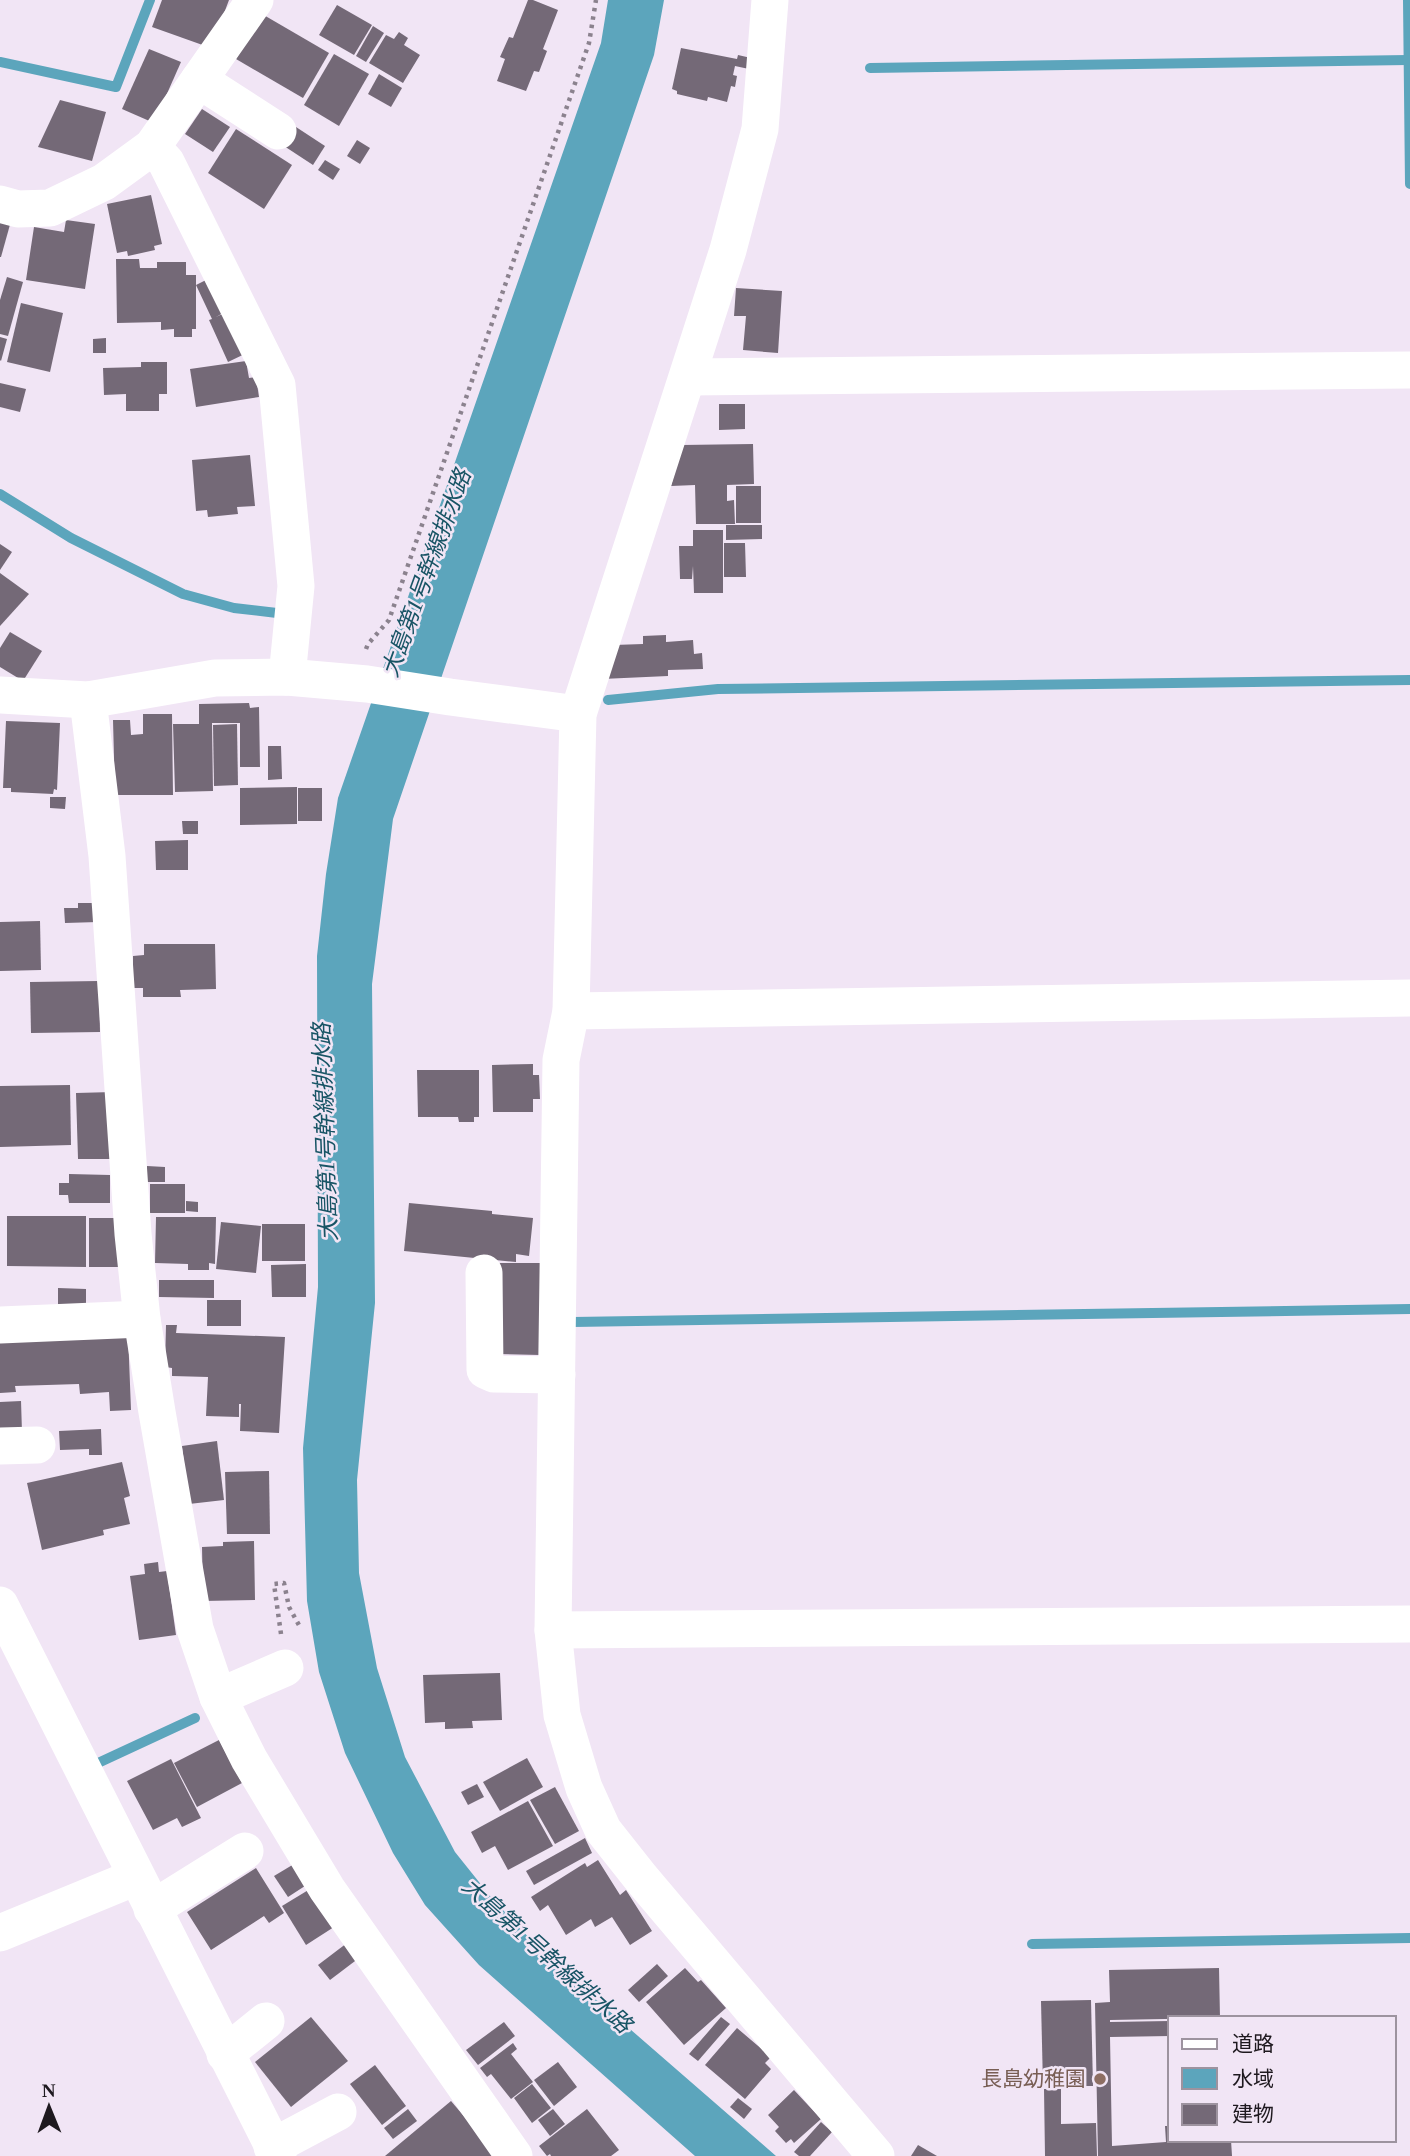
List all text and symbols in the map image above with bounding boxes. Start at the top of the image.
water label: 大島第1号幹線排水路 [377,464,476,680]
water label: 大島第1号幹線排水路 [309,1020,342,1242]
water label: 大島第1号幹線排水路 [457,1873,638,2039]
legend [1168,2016,1396,2142]
text: 道路 [1232,2032,1274,2056]
place label: 長島幼稚園 [981,2067,1086,2091]
text: 水域 [1232,2067,1274,2091]
marker: 長島幼稚園 [1092,2071,1108,2087]
north arrow [14,2072,84,2142]
text: N [42,2080,56,2101]
text: 建物 [1232,2102,1274,2126]

